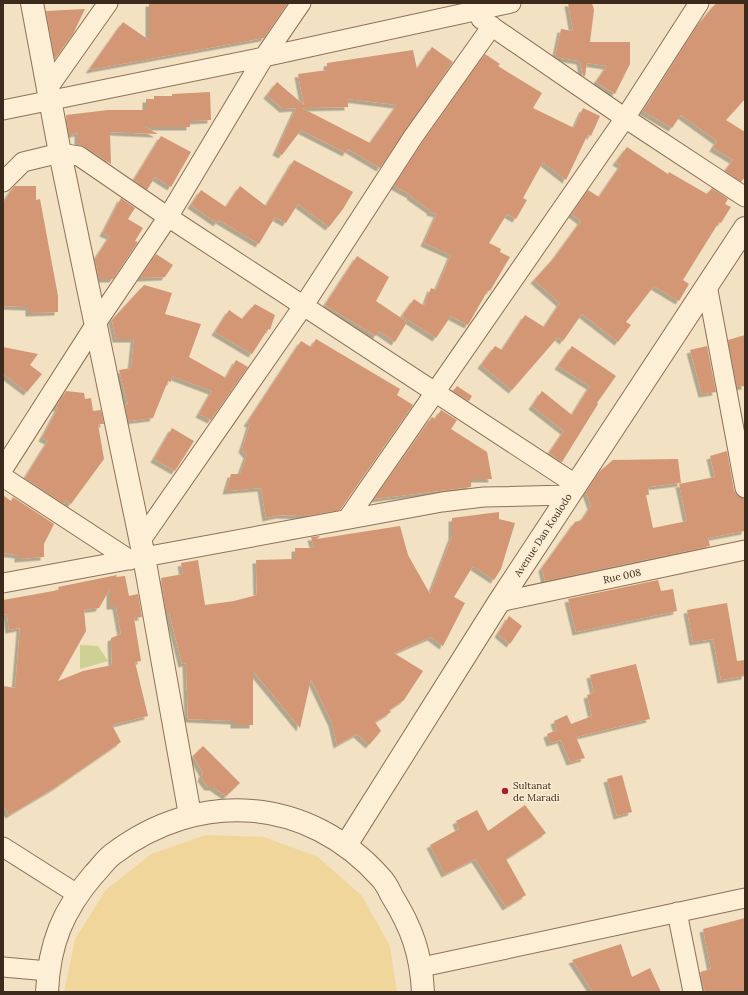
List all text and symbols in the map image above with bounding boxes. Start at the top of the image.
street label: Avenue Dan Koulodo [511,491,575,580]
street label: Rue 008 [602,566,642,586]
place label: Sultanat de Maradi [513,779,560,804]
marker: Sultanat de Maradi [500,786,510,796]

